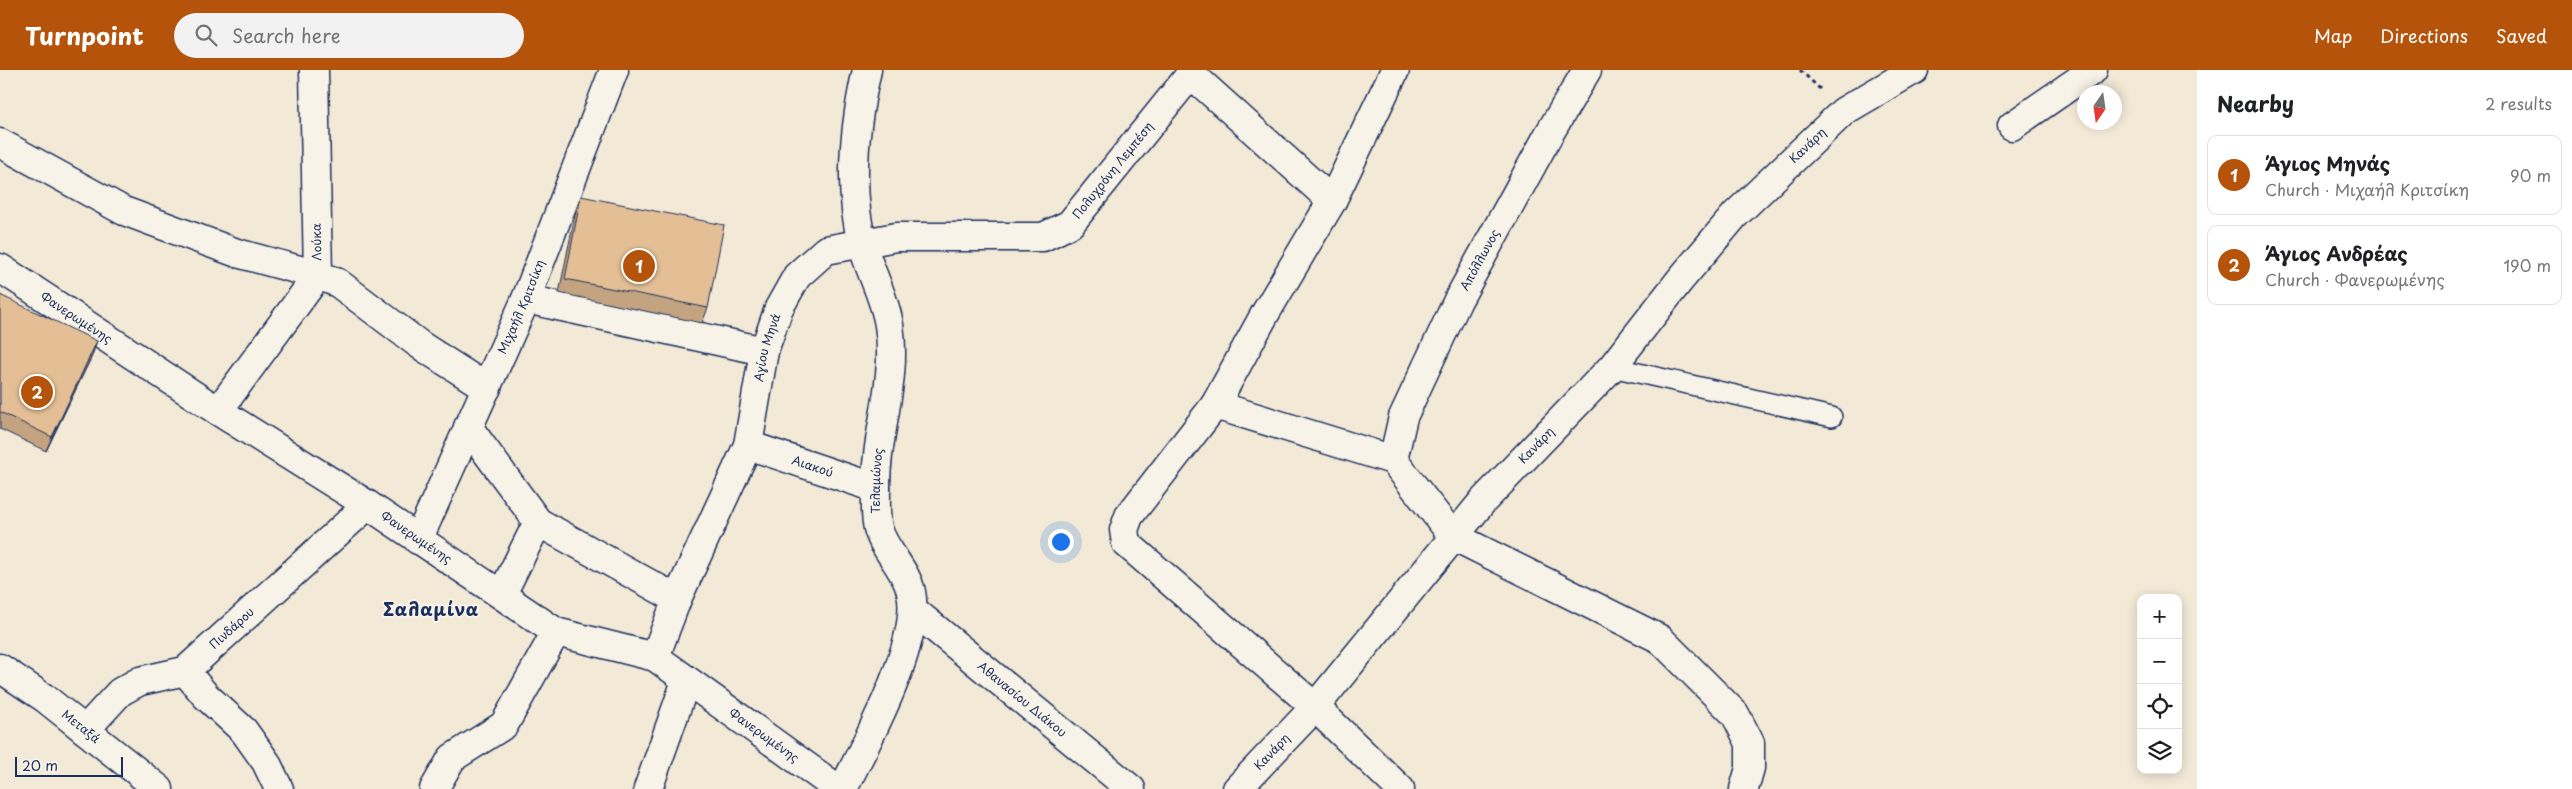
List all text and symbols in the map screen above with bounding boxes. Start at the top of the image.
search box [174,13,524,58]
text: Turnpoint [25,17,144,53]
icon: search [192,21,220,49]
text: Search here [232,21,341,49]
text: Map [2314,22,2352,49]
text: Directions [2380,22,2468,49]
text: Saved [2496,22,2547,49]
north arrow [2077,85,2122,130]
text: Nearby [2217,87,2294,119]
text: 2 results [2485,91,2552,115]
street label: Πολυχρόνη Λεμπέση [1068,117,1157,222]
street label: Κανάρη [1785,123,1829,167]
text: Άγιος Μηνάς [2265,149,2390,177]
text: 1 [2230,163,2238,187]
text: 90 m [2510,163,2551,187]
text: Church · Μιχαήλ Κριτσίκη [2265,177,2469,201]
street label: Λούκα [307,223,325,261]
street label: Απόλλωνος [1455,226,1503,293]
text: Άγιος Ανδρέας [2265,239,2408,267]
pin: 1 [623,247,655,285]
text: 2 [2228,253,2240,277]
text: 190 m [2503,253,2551,277]
street label: Μιχαήλ Κριτσίκη [493,257,548,357]
text: Church · Φανερωμένης [2265,267,2445,291]
street label: Φανερωμένης [37,287,116,347]
street label: Αγίου Μηνά [749,311,785,383]
pin: 2 [21,373,53,411]
street label: Κανάρη [1514,422,1558,467]
street label: Τελαμώνος [866,447,887,514]
street label: Αιακού [790,450,836,481]
street label: Φανερωμένης [378,506,456,567]
your location [1048,529,1074,555]
map controls [2137,594,2182,774]
button: + [2137,594,2182,639]
district label: Σαλαμίνα [383,595,479,622]
street label: Πινδάρου [205,602,258,653]
button: − [2137,639,2182,684]
street label: Αθανασίου Διάκου [974,657,1071,741]
button: locate [2137,684,2182,729]
street label: Φανερωμένης [726,703,803,766]
street label: Μεταξά [58,705,105,747]
street label: Κανάρη [1249,729,1293,774]
button: layers [2137,729,2182,774]
scale bar [15,754,122,777]
text: 20 m [22,755,58,776]

